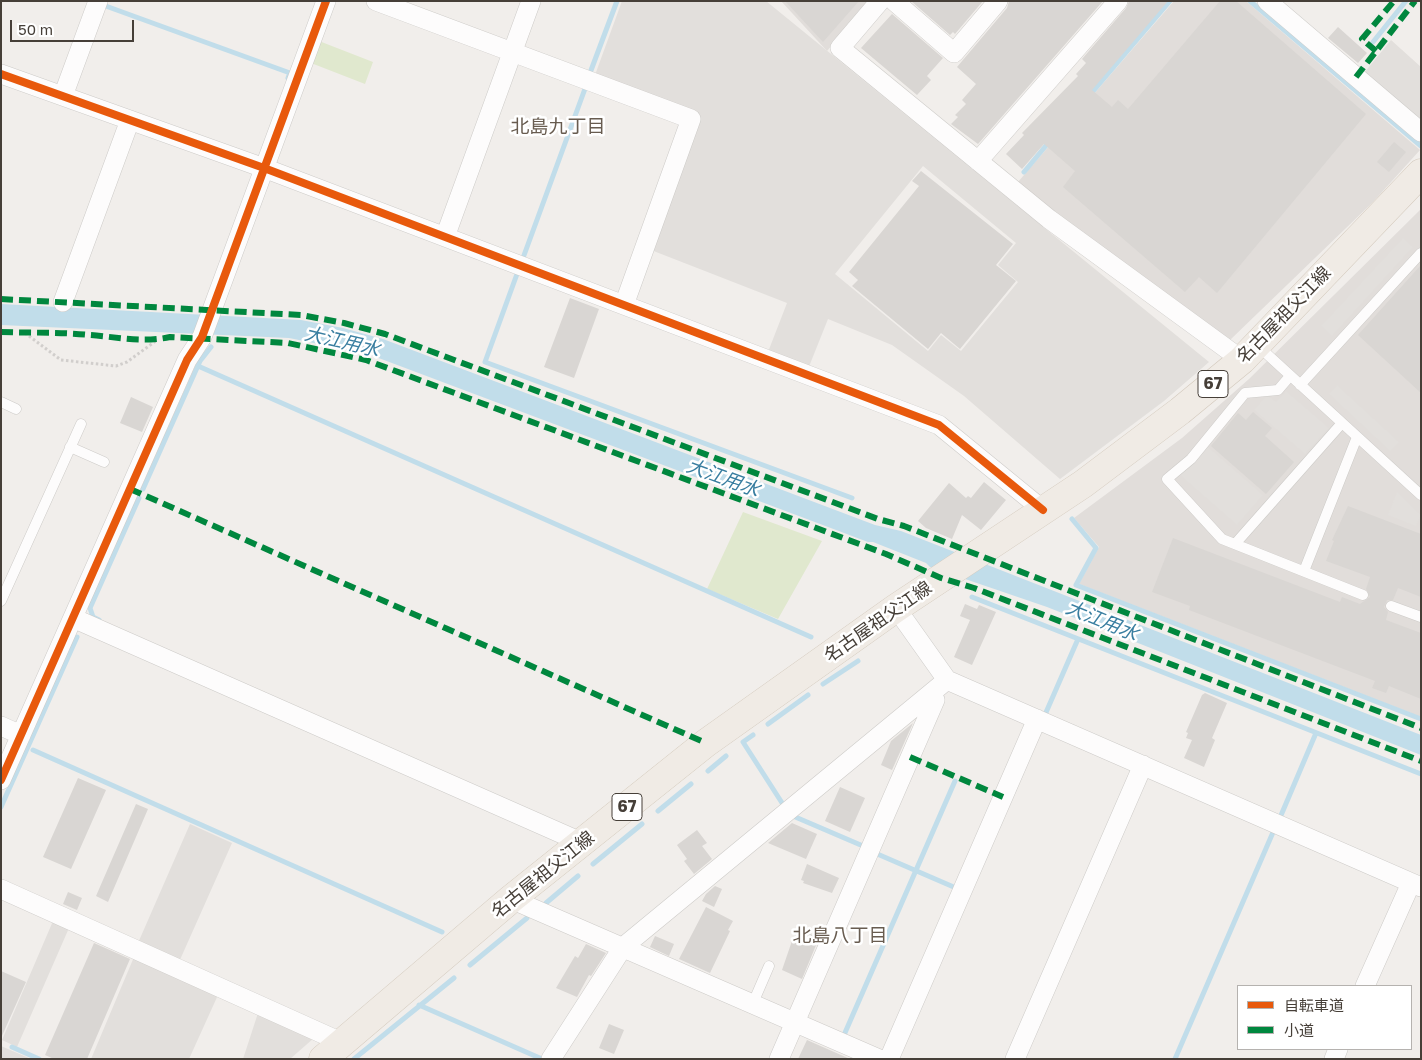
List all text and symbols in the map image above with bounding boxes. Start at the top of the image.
scale bar [12,10,136,42]
text: 50 m [18,20,53,38]
district label: 北島九丁目 [511,116,605,138]
street label: 名古屋祖父江線 [1232,262,1336,368]
water label: 大江用水 [302,322,382,362]
road number: 67 [1198,370,1228,398]
water label: 大江用水 [683,454,763,502]
street label: 名古屋祖父江線 [820,577,936,667]
water label: 大江用水 [1062,596,1142,646]
road number: 67 [612,794,642,820]
street label: 名古屋祖父江線 [487,827,599,923]
district label: 北島八丁目 [793,925,887,947]
legend [1237,985,1412,1050]
text: 自転車道 [1284,996,1344,1014]
text: 小道 [1284,1021,1314,1039]

